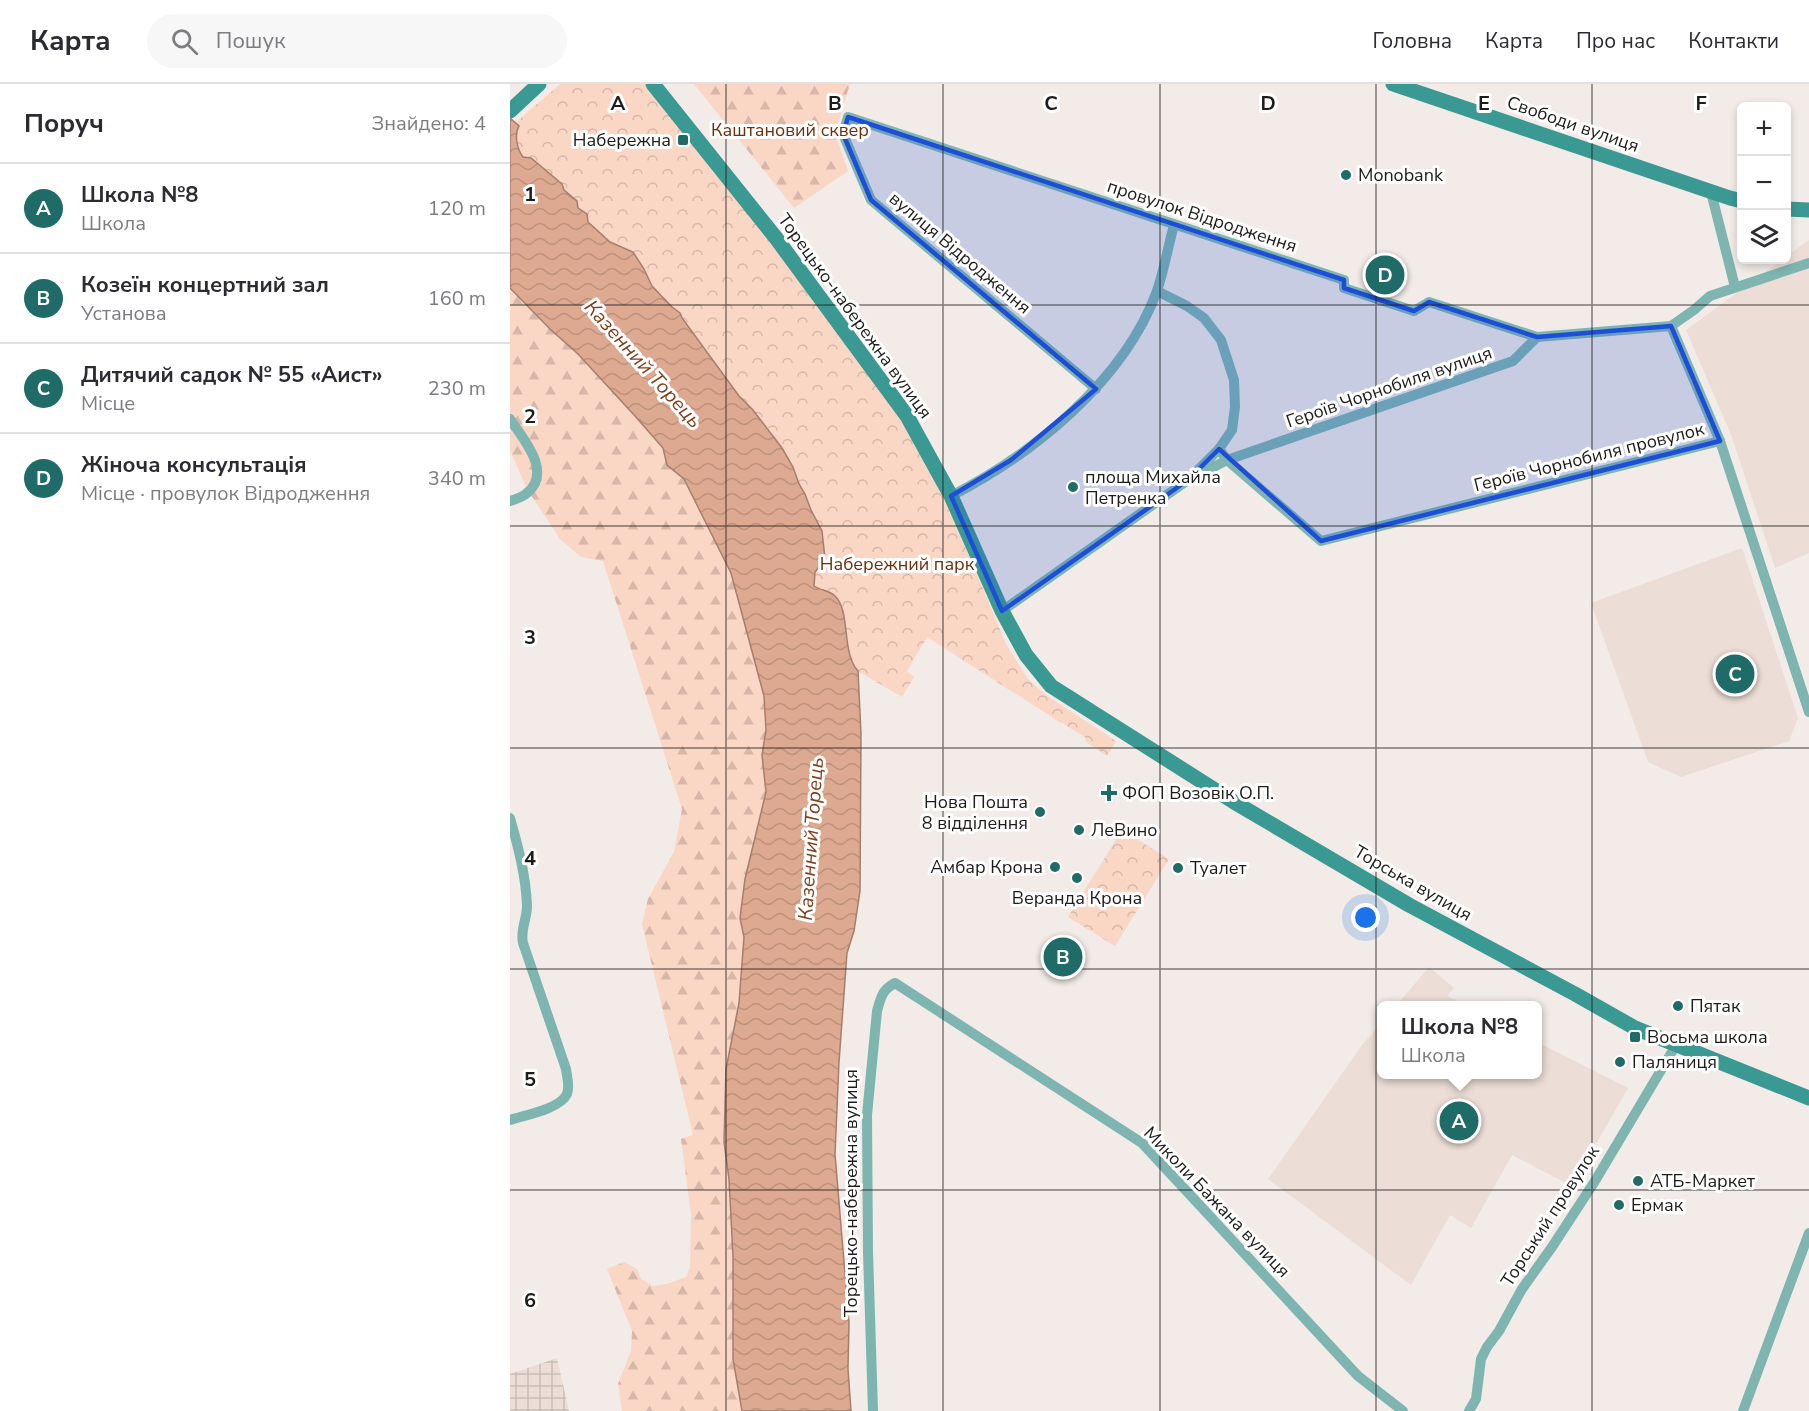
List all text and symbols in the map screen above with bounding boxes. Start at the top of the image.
search box [147,14,567,68]
text: Карта [30,22,111,60]
icon: search [168,25,201,58]
text: Пошук [216,26,286,56]
text: Головна [1372,27,1452,55]
text: Карта [1485,27,1543,55]
text: Про нас [1576,27,1655,55]
text: Контакти [1688,27,1779,55]
text: A [611,90,626,117]
text: B [828,90,842,117]
text: C [1044,90,1058,117]
text: D [1260,90,1276,117]
text: E [1478,90,1490,117]
street label: Свободи вулиця [1504,90,1642,158]
text: F [1695,90,1707,117]
map controls [1737,102,1791,264]
button: + [1737,102,1791,156]
text: Поруч [24,106,104,141]
text: Знайдено: 4 [372,110,486,137]
park label: Каштановий сквер [711,118,869,142]
place label: Набережна [573,128,671,152]
marker: Набережна [676,133,690,147]
button: − [1737,156,1791,210]
place label: Monobank [1358,163,1444,187]
marker: Monobank [1339,168,1353,182]
street label: провулок Відродження [1104,174,1300,258]
text: Школа №8 [81,180,198,210]
text: 1 [524,181,536,208]
street label: вулиця Відродження [884,187,1036,319]
text: A [36,195,51,222]
text: 120 m [428,195,486,222]
street label: Торецько-набережна вулиця [772,209,938,423]
text: Школа [81,210,146,237]
button: layers [1737,210,1791,264]
pin: D [1366,252,1404,297]
text: Козеїн концертний зал [81,270,329,300]
text: B [37,285,50,312]
text: 160 m [428,285,486,312]
water label: Казенний Торець [578,294,708,434]
text: Установа [81,300,167,327]
street label: Героїв Чорнобиля вулиця [1283,340,1495,434]
text: Дитячий садок № 55 «Аист» [81,360,383,390]
text: C [37,375,50,402]
text: 230 m [428,375,486,402]
text: Місце [81,390,135,417]
text: 2 [524,403,536,430]
street label: Героїв Чорнобиля провулок [1471,417,1707,497]
text: Жіноча консультація [81,450,307,480]
text: D [36,465,51,492]
text: 340 m [428,465,486,492]
place label: площа Михайла Петренка [1085,465,1221,510]
text: Місце · провулок Відродження [81,480,370,507]
marker: площа Михайла Петренка [1066,480,1080,494]
park label: Набережний парк [820,552,975,576]
text: 3 [524,624,536,651]
pin: C [1716,652,1754,696]
water label: Казенний Торець [792,756,830,922]
place label: ФОП Возовік О.П. [1122,781,1274,805]
marker: ФОП Возовік О.П. [1100,784,1118,802]
place label: Нова Пошта 8 відділення [922,790,1028,835]
marker: Нова Пошта 8 відділення [1033,805,1047,819]
place label: ЛеВино [1091,818,1158,842]
marker: ЛеВино [1072,823,1086,837]
street label: Торська вулиця [1350,840,1476,926]
text: 4 [524,845,536,872]
place label: Амбар Крона [930,855,1043,879]
place label: Туалет [1190,856,1247,880]
marker: Амбар Крона [1048,860,1062,874]
marker: Туалет [1171,861,1185,875]
marker: Веранда Крона [1070,871,1084,885]
place label: Веранда Крона [1012,886,1142,910]
your location [1351,903,1380,932]
pin: B [1044,934,1082,980]
place label: Пятак [1690,994,1741,1018]
marker: Пятак [1671,999,1685,1013]
popup [1377,1001,1542,1079]
text: Школа №8 [1401,1012,1518,1042]
place label: Восьма школа [1647,1025,1768,1049]
marker: Восьма школа [1628,1030,1642,1044]
text: Школа [1401,1042,1466,1069]
place label: Паляниця [1632,1050,1717,1074]
marker: Паляниця [1613,1055,1627,1069]
text: 5 [524,1066,536,1093]
street label: Торецько-набережна вулиця [839,1069,863,1317]
pin: A [1440,1098,1478,1144]
street label: Миколи Бажана вулиця [1138,1121,1296,1283]
street label: Торський провулок [1495,1140,1605,1291]
place label: АТБ-Маркет [1650,1169,1755,1193]
marker: АТБ-Маркет [1631,1174,1645,1188]
place label: Ермак [1631,1193,1684,1217]
marker: Ермак [1612,1198,1626,1212]
text: 6 [524,1287,536,1314]

